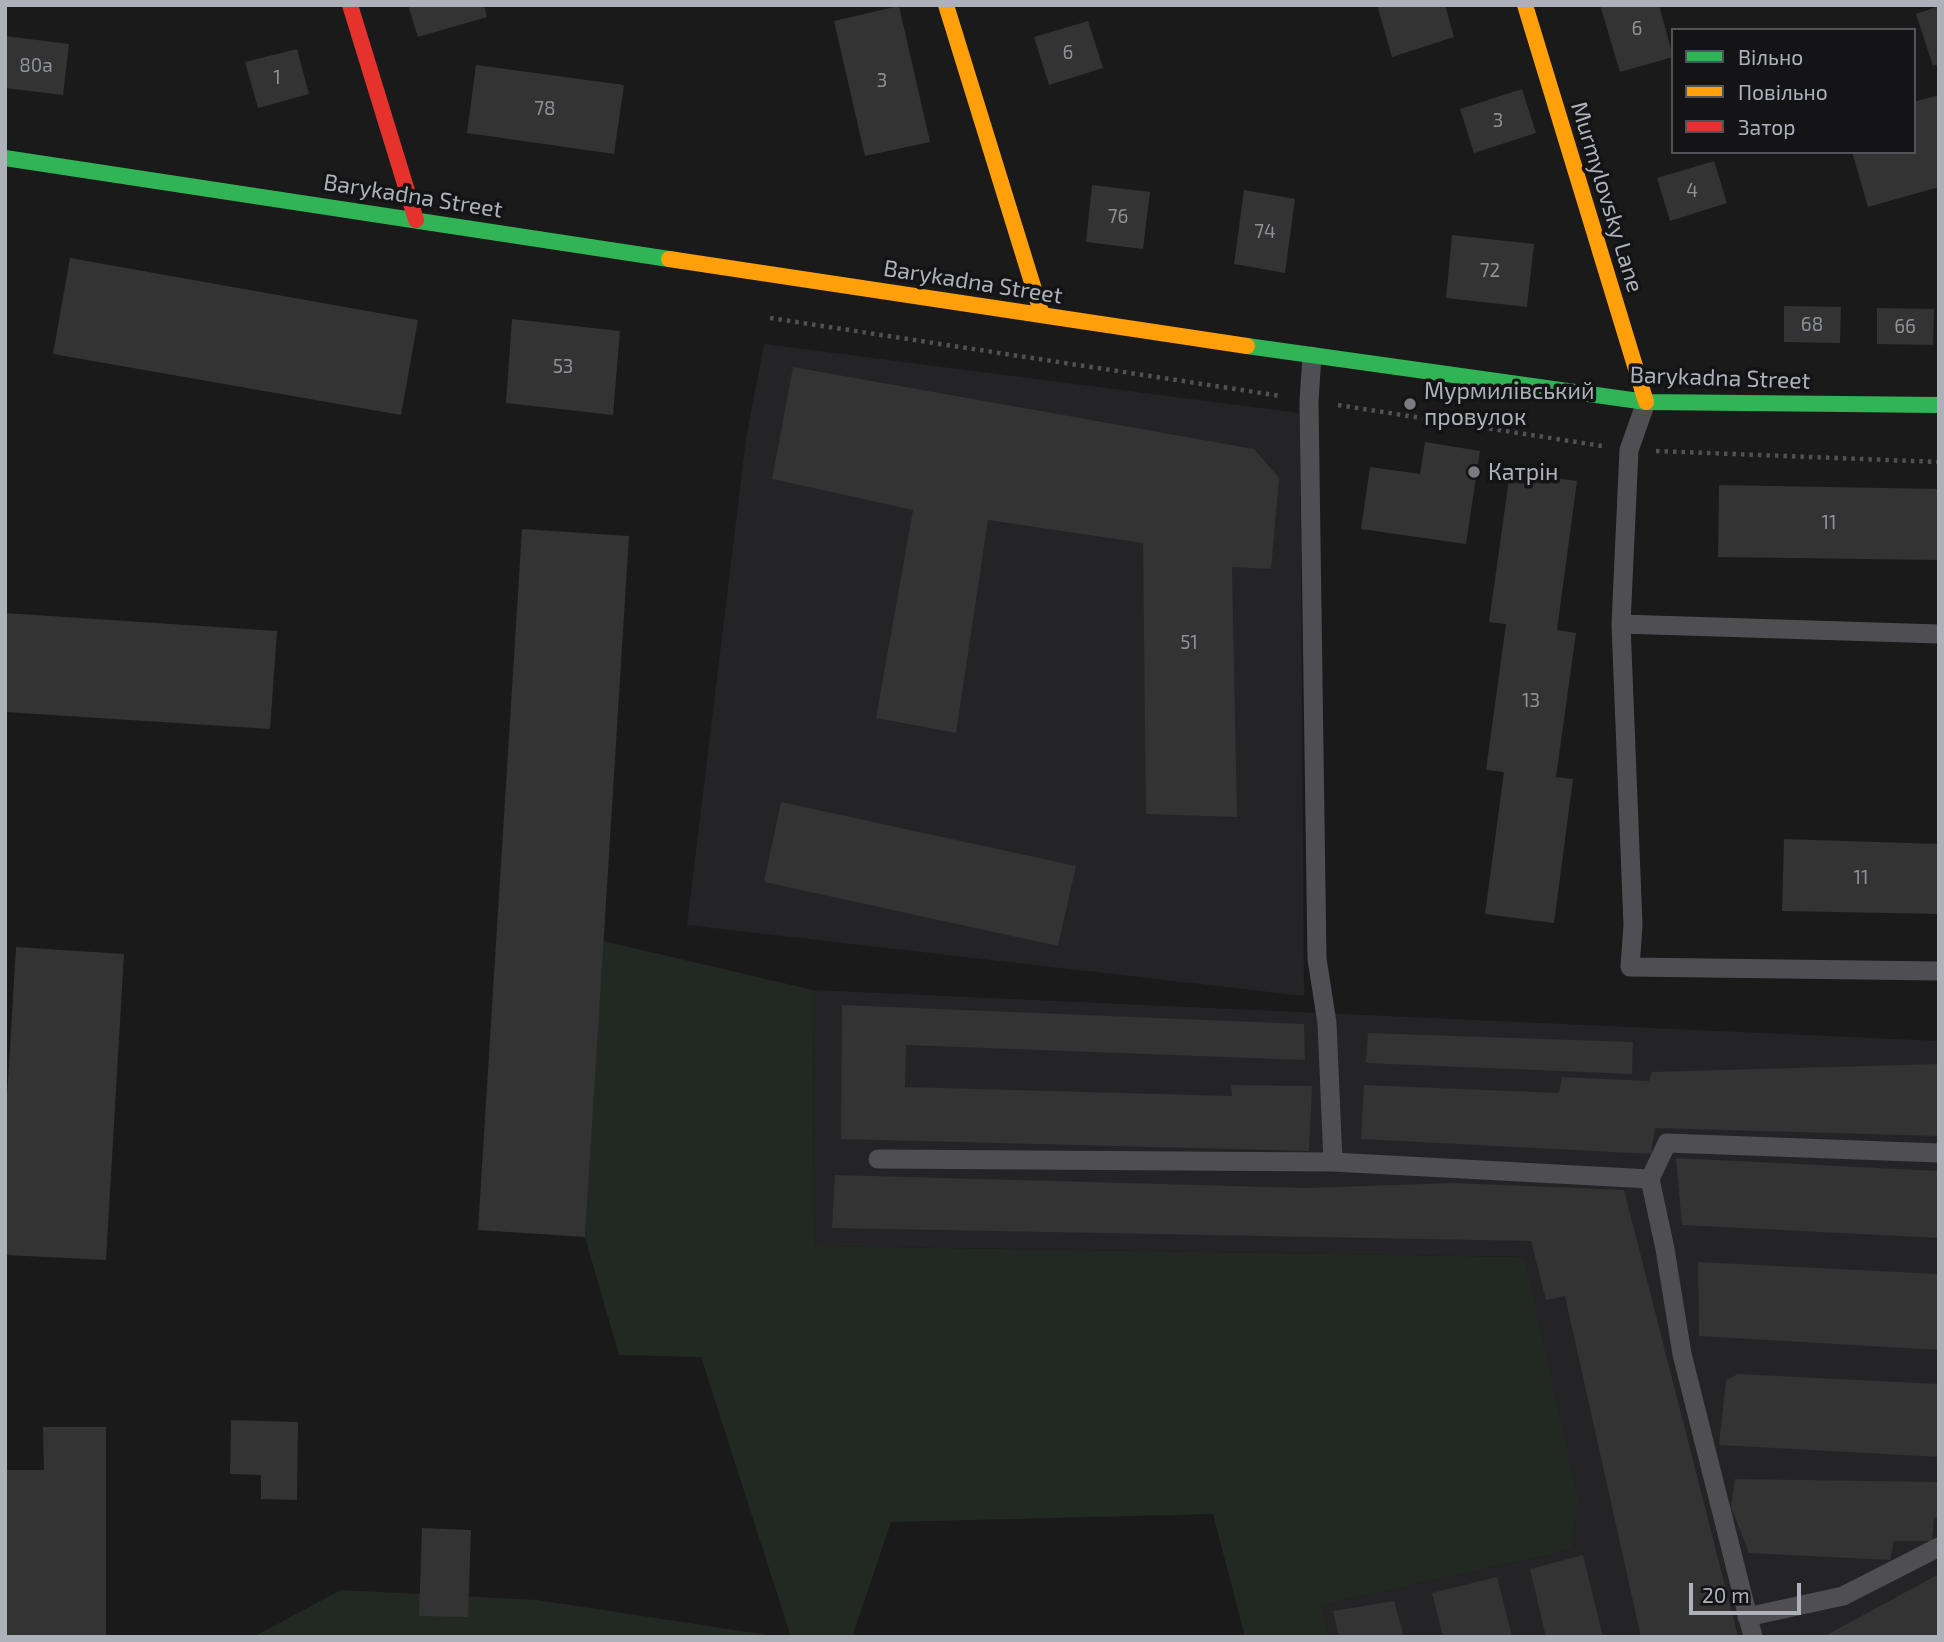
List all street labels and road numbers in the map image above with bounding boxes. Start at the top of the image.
street label: Murmylovsky Lane [1565,98,1649,296]
street label: Barykadna Street [322,168,504,224]
street label: Barykadna Street [882,254,1064,310]
street label: Barykadna Street [1629,361,1811,395]

